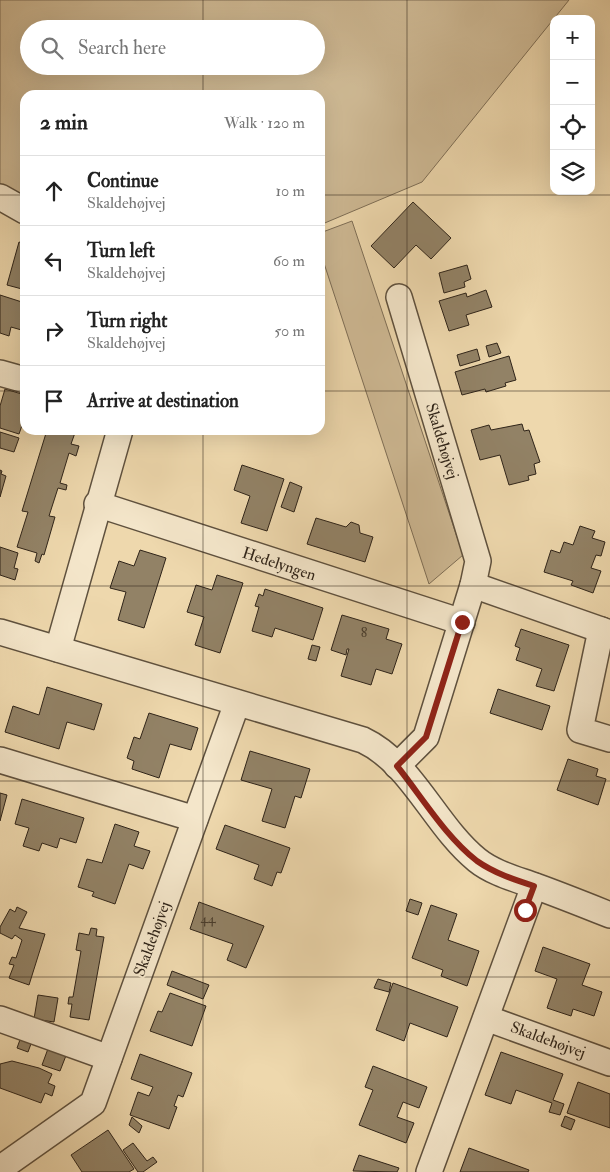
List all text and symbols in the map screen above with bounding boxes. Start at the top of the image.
map controls [550,15,595,195]
button: + [550,15,595,60]
search box [20,20,325,75]
icon: search [38,34,66,62]
text: Search here [78,36,166,60]
button: − [550,60,595,105]
button: locate [550,105,595,150]
text: 2 min [40,109,88,136]
text: Walk · 120 m [224,113,305,133]
button: layers [550,150,595,195]
text: Continue [87,169,158,193]
icon: ahead [40,177,68,205]
text: 10 m [275,181,305,201]
text: Skaldehøjvej [87,193,166,213]
text: Turn left [87,239,155,263]
icon: left [40,247,68,275]
text: 60 m [273,251,305,271]
text: Skaldehøjvej [87,263,166,283]
text: Turn right [87,309,167,333]
icon: right [40,317,68,345]
text: 50 m [274,321,305,341]
text: Skaldehøjvej [87,333,166,353]
icon: arrive [40,387,68,415]
text: Arrive at destination [87,389,239,413]
street label: Skaldehøjvej [421,401,463,481]
street label: Hedelyngen [240,543,318,585]
route end [451,611,474,634]
house number: 8 [361,624,368,641]
street label: Skaldehøjvej [129,899,175,979]
route start [514,899,537,922]
house number: 44 [200,910,217,927]
street label: Skaldehøjvej [508,1017,588,1063]

